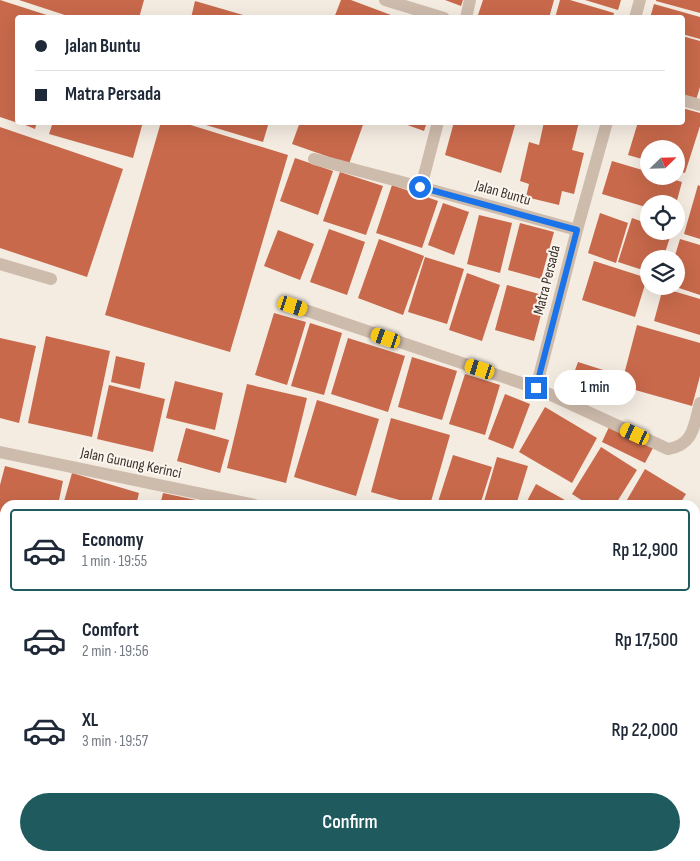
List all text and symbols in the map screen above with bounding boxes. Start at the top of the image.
text: Jalan Buntu [65,35,141,58]
text: Matra Persada [65,83,161,106]
north arrow [640,140,685,185]
map controls [640,140,685,295]
route start [409,176,431,198]
street label: Jalan Buntu [472,176,533,210]
button: locate [640,195,685,240]
street label: Matra Persada [529,243,565,317]
button: layers [640,250,685,295]
car [276,294,309,318]
car [369,326,402,350]
car [463,357,496,381]
callout: 1 min [554,370,636,406]
route end [525,377,547,399]
text: 1 min [580,378,610,397]
car [618,421,651,447]
street label: Jalan Gunung Kerinci [78,443,183,483]
icon: car [22,528,67,573]
text: Economy [82,529,144,552]
text: Rp 12,900 [612,539,678,562]
text: 1 min · 19:55 [82,552,147,571]
icon: car [22,618,67,663]
text: Comfort [82,619,139,642]
text: Rp 17,500 [615,629,678,652]
text: 2 min · 19:56 [82,642,149,661]
icon: car [22,708,67,753]
text: XL [82,709,98,732]
text: Rp 22,000 [611,719,678,742]
text: 3 min · 19:57 [82,732,148,751]
button: Confirm [20,793,680,851]

